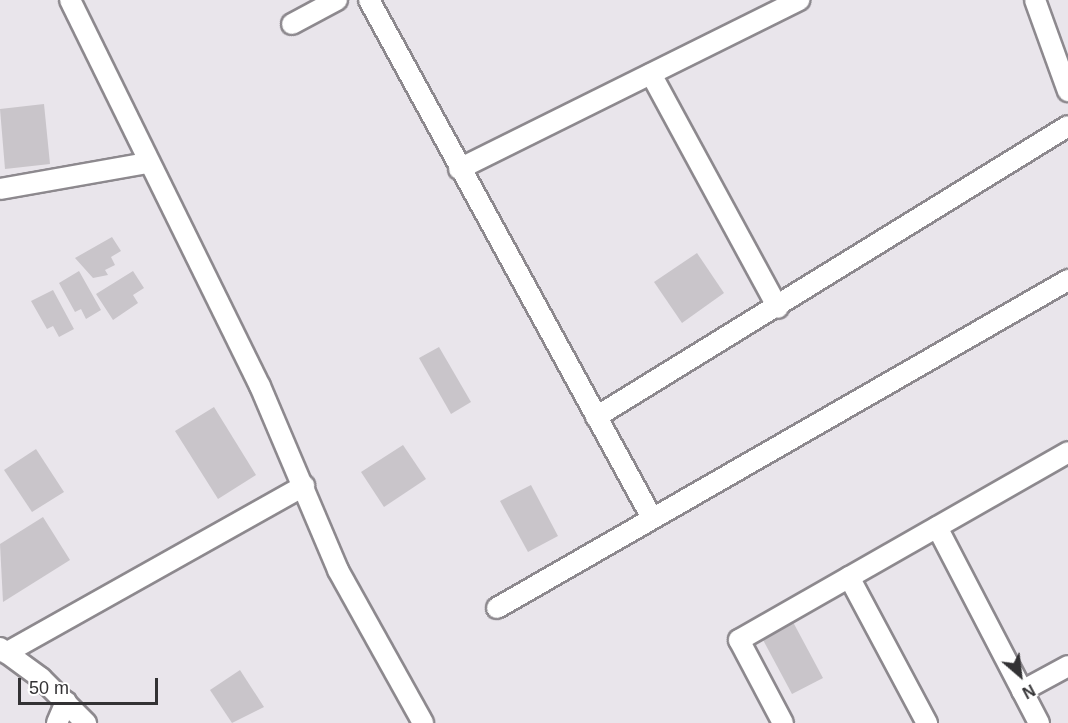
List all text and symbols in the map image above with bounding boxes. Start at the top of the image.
north arrow [990,645,1050,705]
scale bar [21,666,160,704]
text: 50 m [29,678,69,698]
text: N [1020,681,1038,702]

